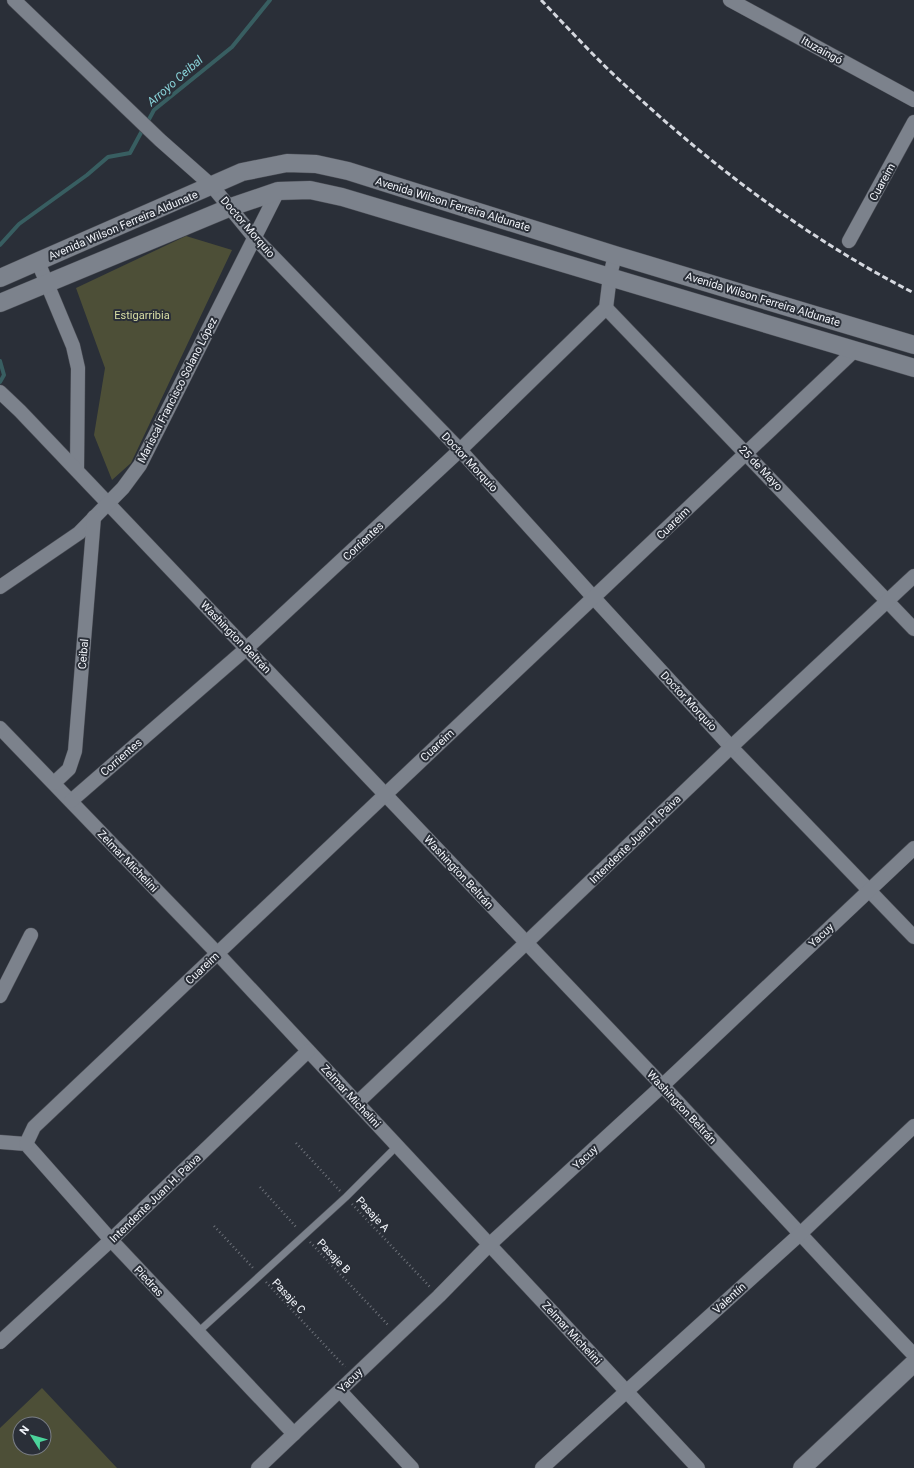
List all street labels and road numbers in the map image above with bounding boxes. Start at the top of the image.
street label: Ituzaingó [799,34,845,67]
street label: Cuareim [867,161,898,203]
street label: Avenida Wilson Ferreira Aldunate [374,175,532,234]
street label: Avenida Wilson Ferreira Aldunate [47,188,200,263]
street label: Doctor Morquio [218,194,278,260]
street label: Avenida Wilson Ferreira Aldunate [684,270,842,329]
street label: Mariscal Francisco Solano López [135,315,220,465]
street label: Doctor Morquio [439,430,500,495]
street label: 25 de Mayo [736,443,785,493]
street label: Cuareim [654,504,693,542]
street label: Corrientes [340,519,387,563]
street label: Washington Beltrán [198,599,273,676]
street label: Ceibal [76,638,91,670]
street label: Doctor Morquio [658,669,719,734]
street label: Cuareim [418,727,457,764]
street label: Corrientes [98,736,145,779]
street label: Intendente Juan H. Paiva [587,792,684,886]
street label: Zelmar Michelini [95,828,160,895]
street label: Washington Beltrán [421,833,496,912]
street label: Yacuy [806,920,837,950]
street label: Cuareim [183,950,222,987]
street label: Zelmar Michelini [318,1062,383,1130]
street label: Washington Beltrán [644,1068,719,1147]
street label: Yacuy [570,1142,601,1172]
street label: Intendente Juan H. Paiva [107,1151,204,1245]
street label: Pasaje A [353,1194,393,1235]
street label: Pasaje B [314,1236,353,1276]
street label: Piedras [131,1263,166,1299]
street label: Pasaje C [269,1276,308,1316]
street label: Valentín [710,1280,748,1316]
street label: Zelmar Michelini [539,1299,604,1367]
street label: Yacuy [335,1365,366,1395]

